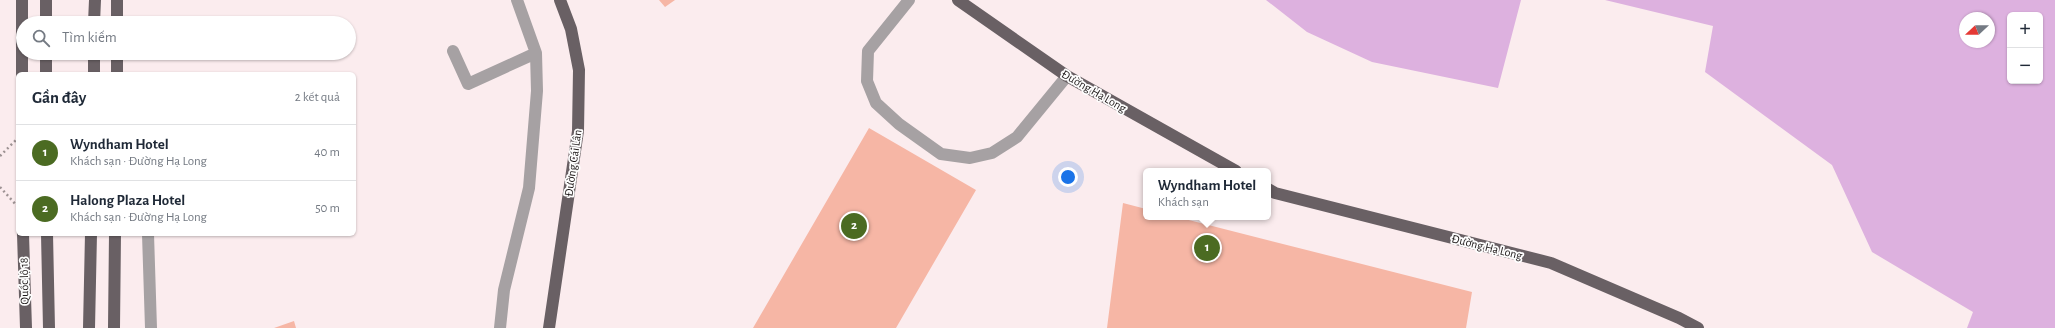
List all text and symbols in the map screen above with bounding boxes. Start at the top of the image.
north arrow [1959,12,1995,48]
map controls [2007,12,2043,84]
button: + [2007,12,2043,48]
search box [16,16,356,60]
icon: search [30,27,52,49]
text: Tìm kiếm [62,30,117,45]
button: − [2007,48,2043,84]
street label: Đường Hạ Long [1060,68,1129,114]
text: Gần đây [32,89,86,106]
text: 2 kết quả [295,91,340,104]
street label: Đường Cái Lân [562,129,584,197]
text: Wyndham Hotel [70,137,169,152]
text: 1 [43,146,47,159]
text: 40 m [314,146,340,159]
text: Khách sạn · Đường Hạ Long [70,155,207,168]
your location [1058,167,1078,187]
popup [1143,168,1271,220]
text: Wyndham Hotel [1158,178,1256,193]
text: Halong Plaza Hotel [70,193,185,208]
text: Khách sạn [1158,196,1209,209]
text: 2 [42,202,48,215]
text: 50 m [315,202,340,215]
text: Khách sạn · Đường Hạ Long [70,211,207,224]
pin: 2 [841,211,867,241]
street label: Đường Hạ Long [1450,232,1524,262]
pin: 1 [1194,233,1220,263]
street label: Quốc lộ 18 [18,257,31,305]

